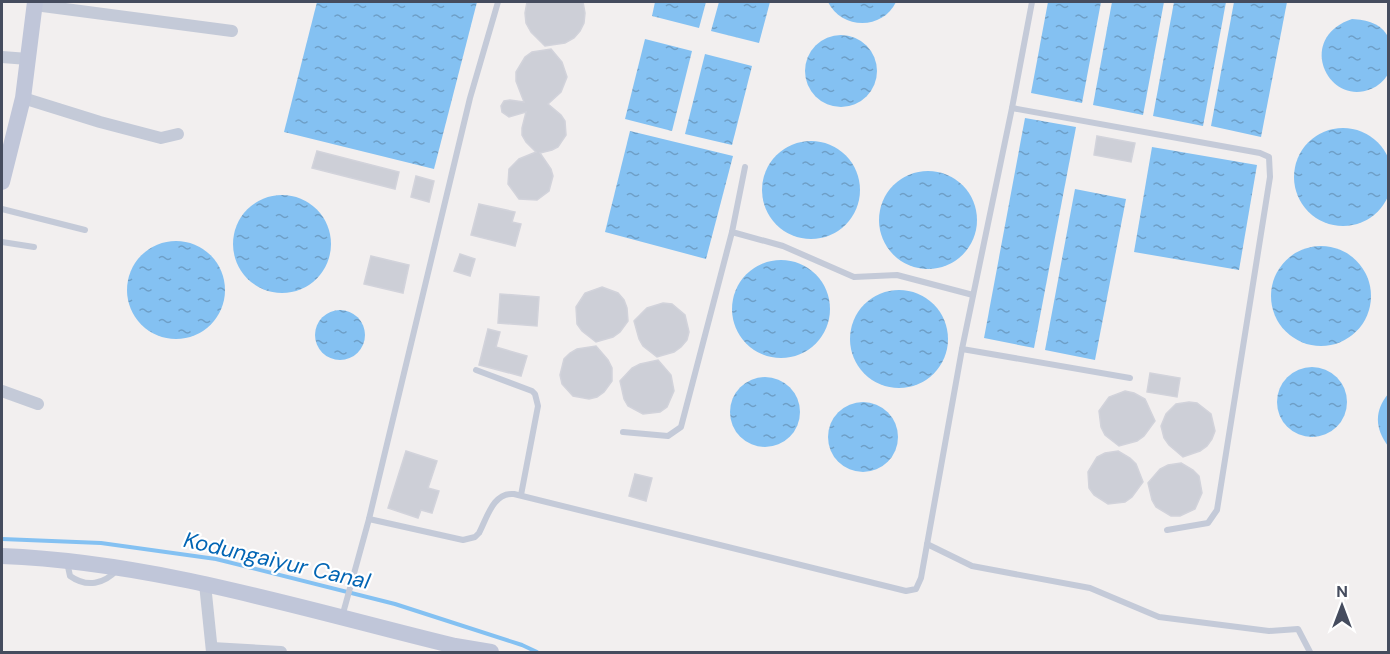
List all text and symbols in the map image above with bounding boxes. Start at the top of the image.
water label: Kodungaiyur Canal [181,525,374,596]
north arrow [1312,576,1372,636]
text: N [1336,581,1348,602]

